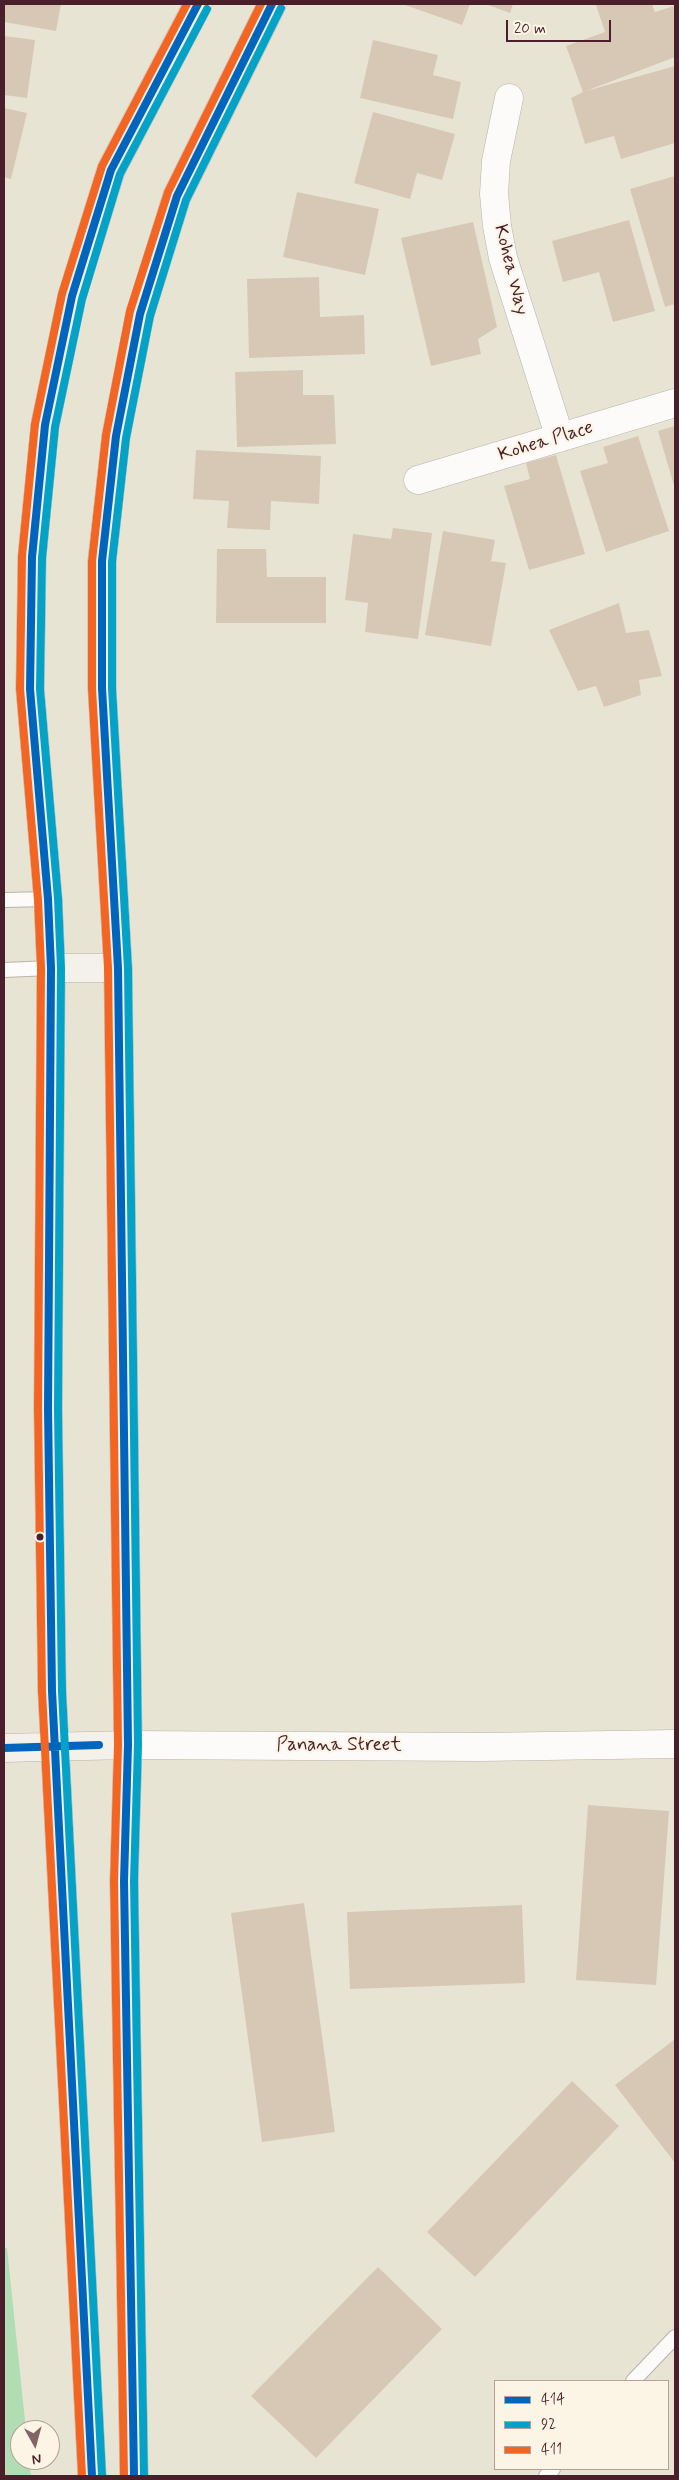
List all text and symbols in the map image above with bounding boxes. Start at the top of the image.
scale bar [509,10,614,42]
text: 20 m [514,19,546,39]
street label: Kohea Way [488,222,532,318]
street label: Kohea Place [496,417,596,467]
unlabelled marker [35,1532,45,1542]
street label: Panana Street [276,1735,402,1757]
legend [494,2380,669,2470]
text: 414 [541,2390,565,2410]
text: 92 [541,2415,556,2435]
north arrow [10,2420,60,2470]
text: 411 [541,2440,562,2460]
text: N [31,2449,42,2468]

